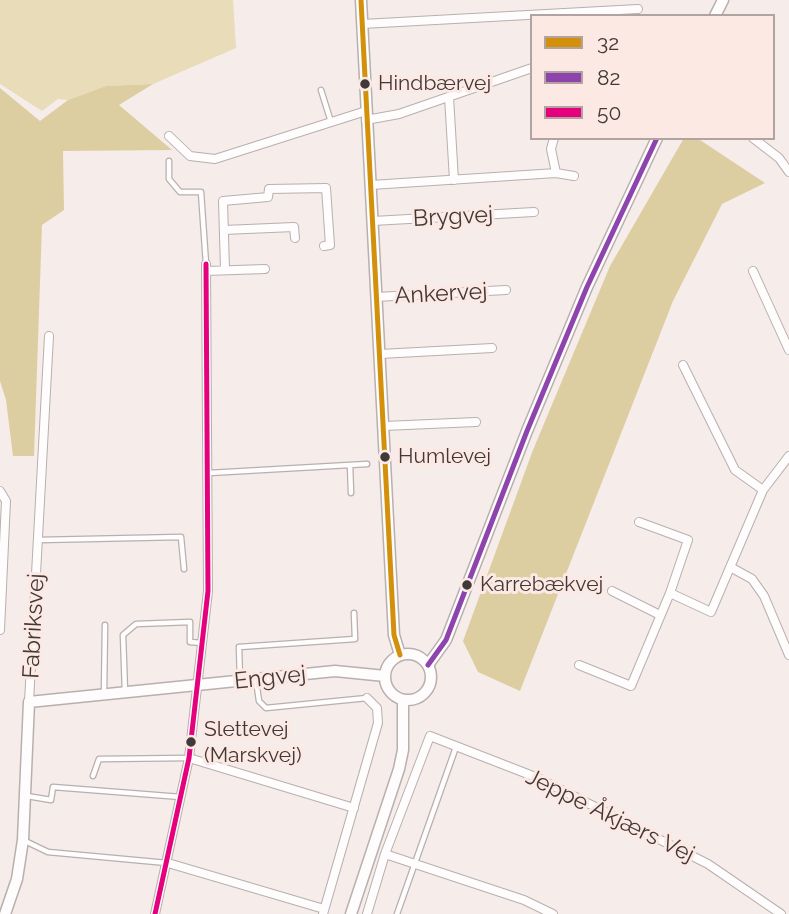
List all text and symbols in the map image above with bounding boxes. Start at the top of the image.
legend [530,14,775,140]
text: 32 [597,30,619,55]
text: 82 [597,65,620,90]
place label: Hindbærvej [378,71,491,97]
marker: Hindbærvej [358,77,372,91]
text: 50 [597,100,621,125]
street label: Brygvej [412,201,494,233]
street label: Ankervej [394,278,488,310]
place label: Humlevej [398,444,491,470]
marker: Humlevej [378,450,392,464]
place label: Karrebækvej [480,572,603,598]
street label: Fabriksvej [17,573,51,679]
marker: Karrebækvej [460,578,474,592]
street label: Engvej [233,661,307,695]
place label: Slettevej (Marskvej) [204,717,302,767]
marker: Slettevej (Marskvej) [184,735,198,749]
street label: Jeppe Åkjærs Vej [521,763,699,869]

